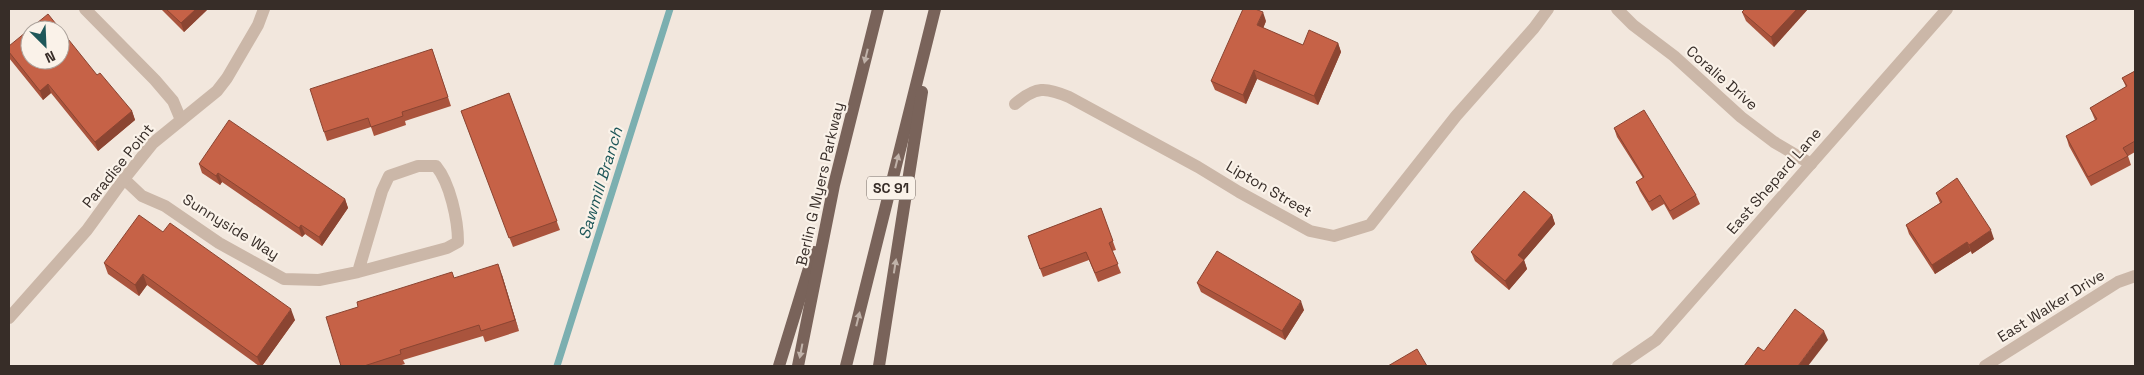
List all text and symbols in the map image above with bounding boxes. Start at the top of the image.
north arrow [20,20,70,70]
street label: Coralie Drive [1683,41,1762,114]
text: N [42,47,58,67]
one-way arrow [862,49,870,64]
street label: Berlin G Myers Parkway [791,100,848,268]
street label: Paradise Point [78,120,157,212]
water label: Sawmill Branch [573,123,628,242]
street label: East Shepard Lane [1722,123,1825,238]
one-way arrow [893,154,901,169]
street label: Lipton Street [1223,156,1316,221]
road number: SC 91 [867,177,915,200]
street label: Sunnyside Way [179,189,283,264]
one-way arrow [891,258,899,274]
street label: East Walker Drive [1994,265,2108,346]
one-way arrow [854,311,862,326]
one-way arrow [797,344,805,359]

